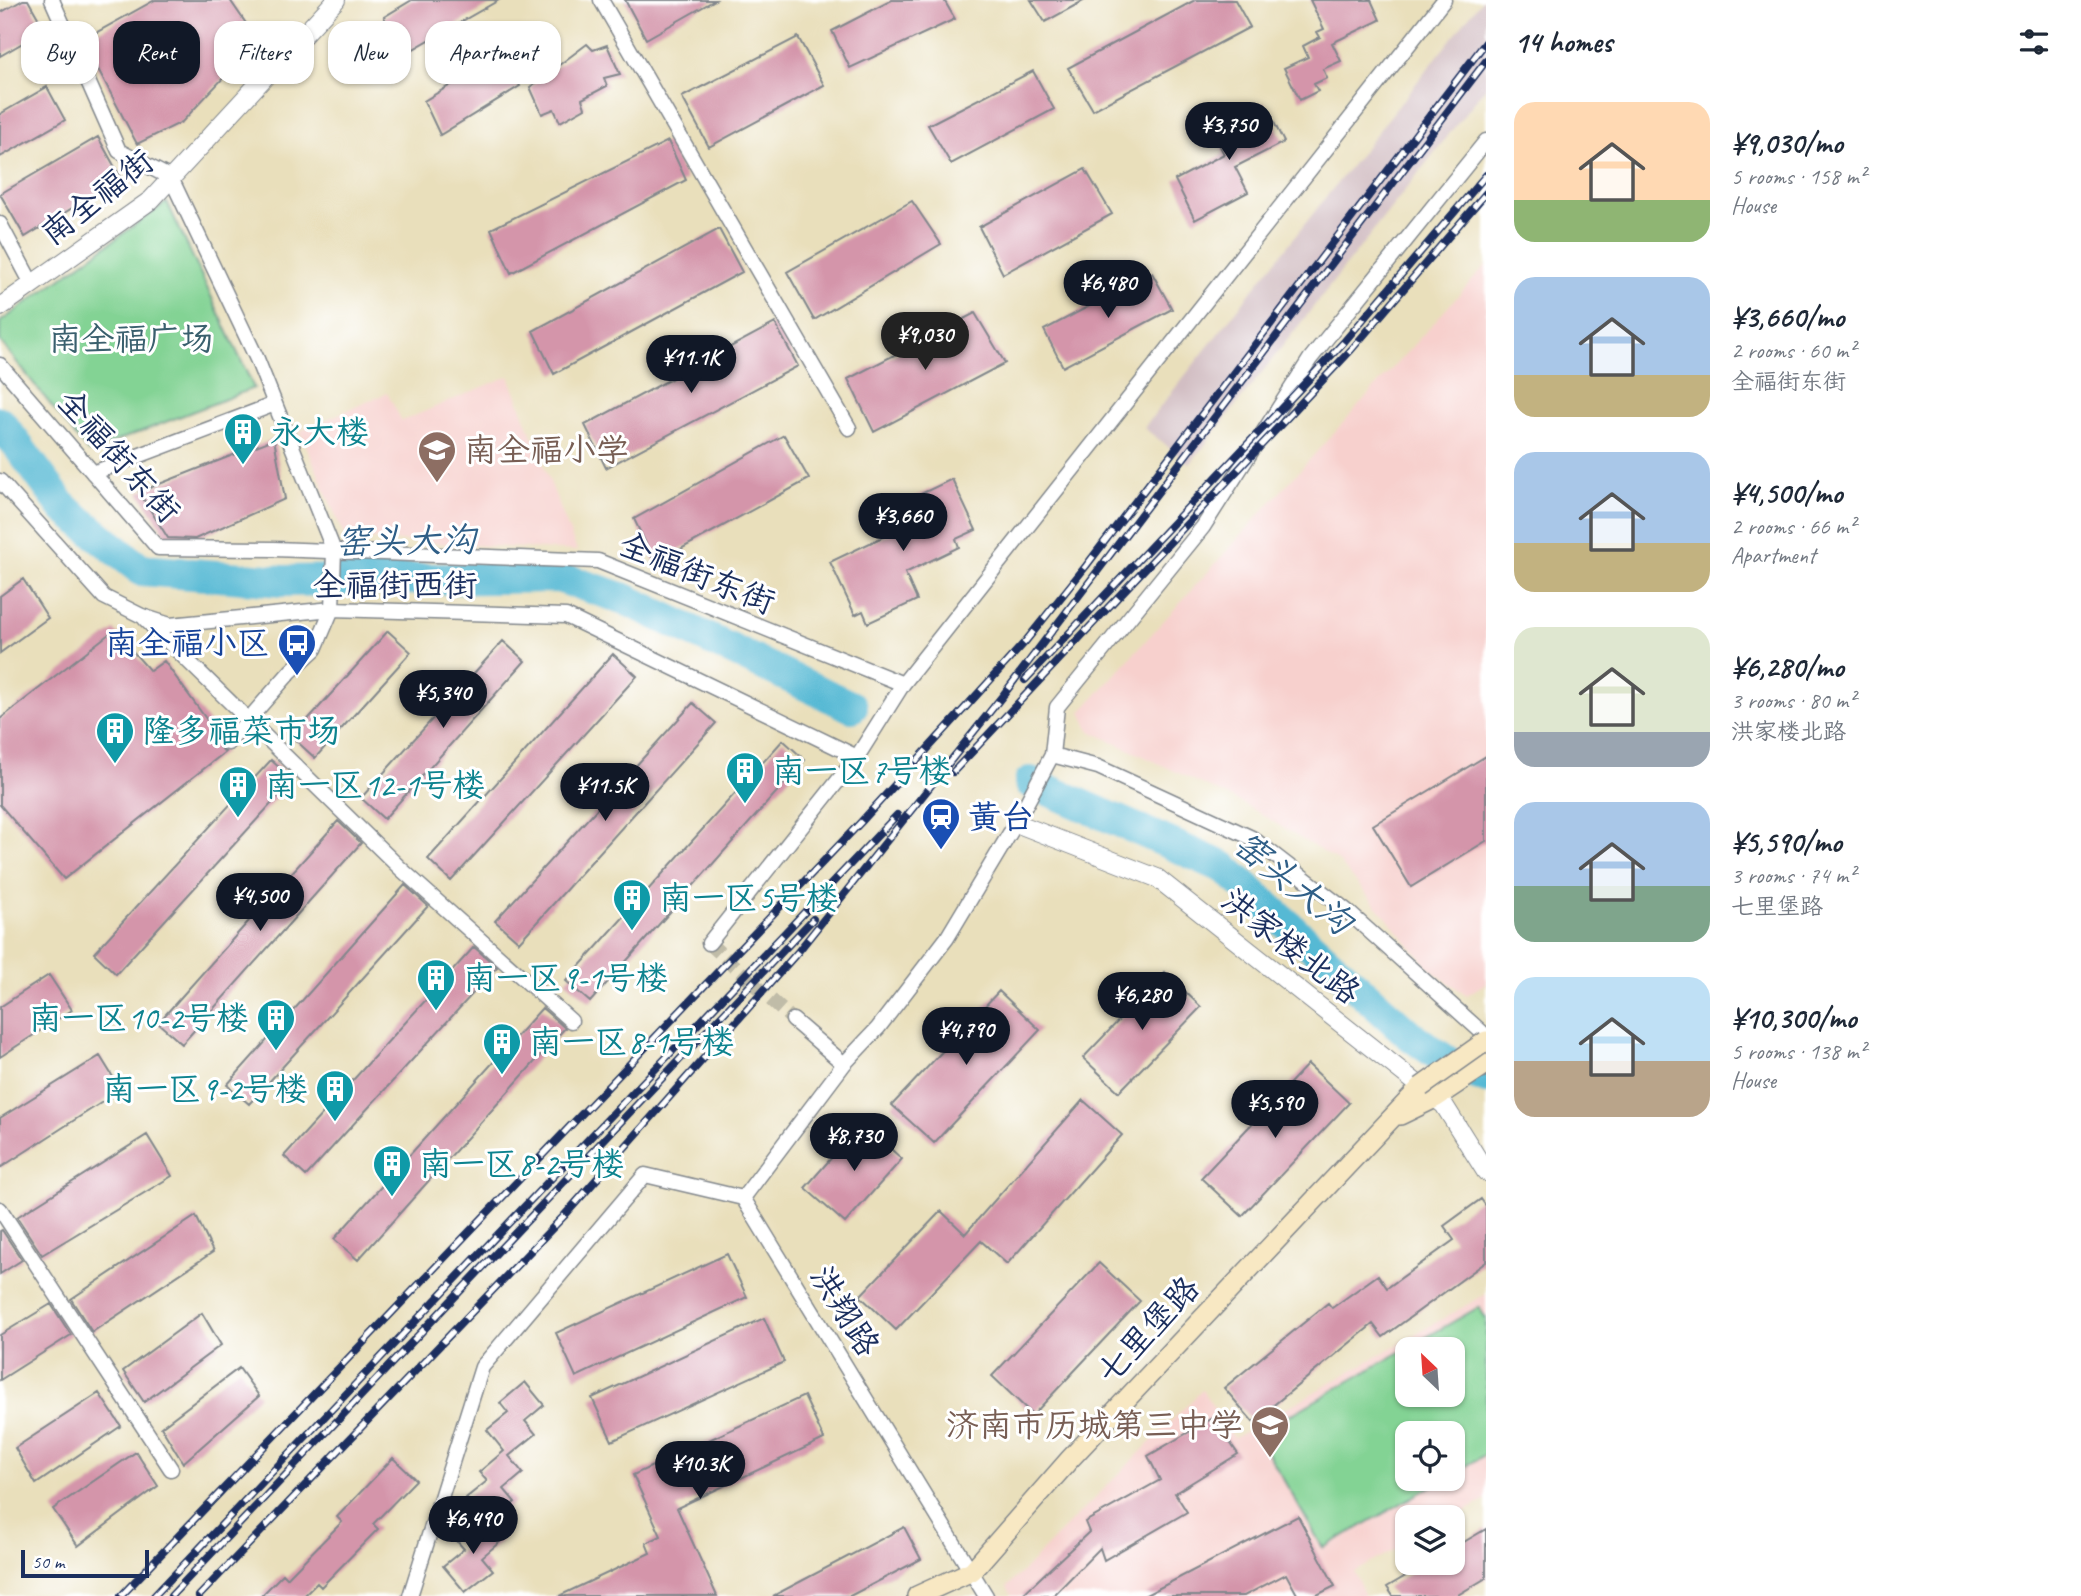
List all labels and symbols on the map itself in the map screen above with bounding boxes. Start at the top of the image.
pin: ¥3,750 [1172,102,1286,162]
street label: 南全福街 [32,140,162,254]
pin: ¥6,480 [1051,260,1165,320]
pin: ¥9,030 [868,312,982,372]
park label: 南全福广场 [49,318,214,360]
pin: ¥11.1K [634,336,748,395]
street label: 全福街东街 [48,381,190,531]
building icon: 永大楼 [222,411,264,466]
place label: 永大楼 [270,411,369,453]
school or university icon: 南全福小学 [416,429,458,484]
place label: 南全福小学 [464,429,629,471]
pin: ¥3,660 [846,494,960,553]
water label: 窑头大沟 [336,517,479,565]
street label: 全福街东街 [613,523,781,623]
street label: 全福街西街 [313,564,478,606]
place label: 南全福小区 [105,622,270,664]
bus stop icon: 南全福小区 [276,622,318,677]
pin: ¥5,340 [386,670,500,730]
building icon: 隆多福菜市场 [94,710,136,765]
place label: 隆多福菜市场 [142,710,340,752]
building icon: 南一区7号楼 [724,750,766,805]
place label: 南一区7号楼 [772,750,952,792]
building icon: 南一区12-1号楼 [217,764,259,819]
place label: 南一区12-1号楼 [265,764,485,806]
pin: ¥11.5K [548,764,662,823]
station icon: 黄台 [920,796,962,851]
place label: 黄台 [968,796,1034,838]
water label: 窑头大沟 [1224,821,1364,946]
pin: ¥4,500 [203,874,317,933]
building icon: 南一区5号楼 [611,877,653,932]
place label: 南一区5号楼 [659,877,839,919]
street label: 洪家楼北路 [1213,879,1369,1013]
building icon: 南一区9-1号楼 [415,957,457,1012]
place label: 南一区9-1号楼 [463,957,668,999]
pin: ¥6,280 [1085,972,1199,1032]
place label: 南一区10-2号楼 [29,997,249,1039]
building icon: 南一区10-2号楼 [255,997,297,1052]
pin: ¥4,790 [909,1007,1023,1067]
building icon: 南一区8-1号楼 [481,1021,523,1076]
place label: 南一区8-1号楼 [529,1021,734,1063]
place label: 南一区9-2号楼 [103,1068,308,1110]
building icon: 南一区9-2号楼 [314,1068,356,1123]
pin: ¥5,590 [1218,1080,1332,1140]
pin: ¥8,730 [797,1114,911,1173]
building icon: 南一区8-2号楼 [371,1143,413,1198]
place label: 南一区8-2号楼 [419,1143,624,1185]
street label: 洪翔路 [801,1258,889,1364]
street label: 七里堡路 [1088,1267,1208,1393]
north arrow [1395,1337,1465,1407]
place label: 济南市历城第三中学 [946,1404,1243,1446]
school or university icon: 济南市历城第三中学 [1249,1404,1291,1459]
pin: ¥10.3K [643,1442,757,1501]
pin: ¥6,490 [416,1496,530,1556]
scale bar [21,1547,149,1579]

